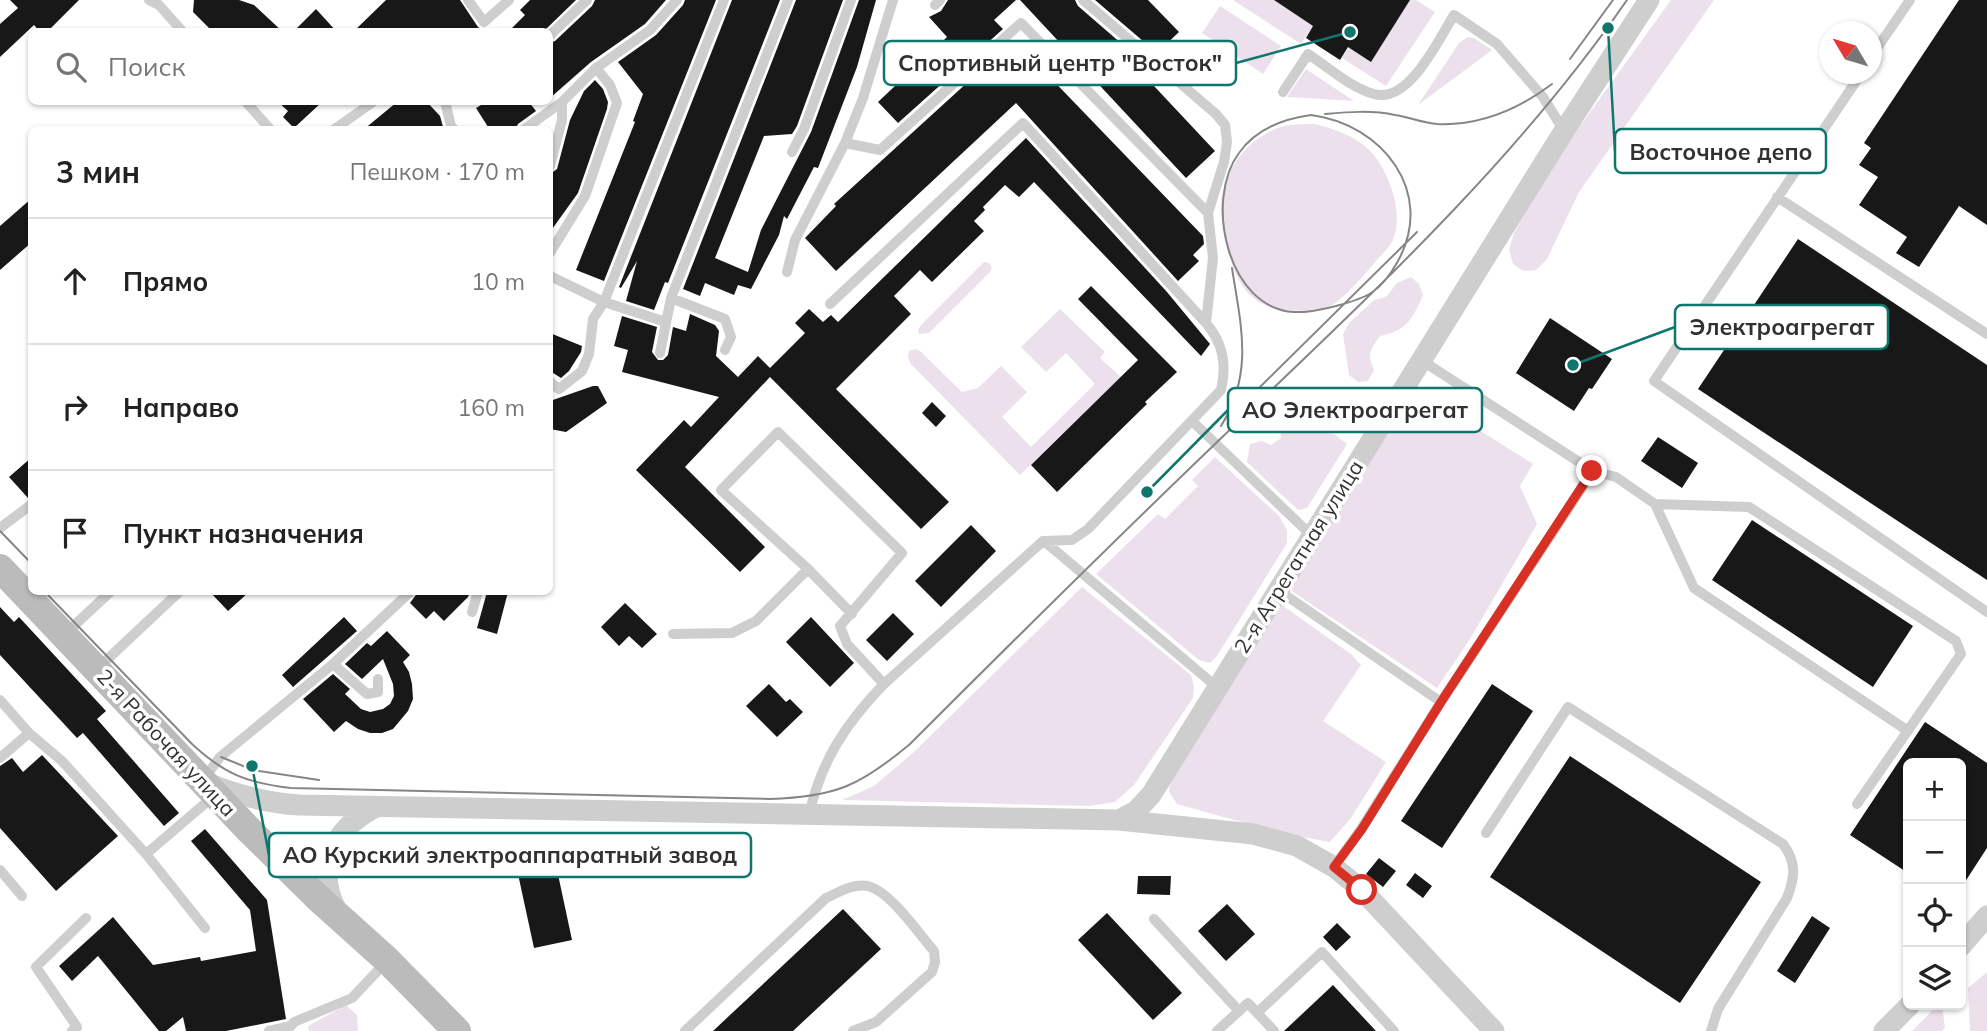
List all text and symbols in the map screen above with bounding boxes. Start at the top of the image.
north arrow [1819,21,1882,84]
search box [28,28,553,105]
callout: Спортивный центр "Восток" [884,41,1236,85]
icon: search [52,48,90,86]
text: Спортивный центр "Восток" [898,48,1222,77]
text: Поиск [108,50,186,83]
callout: Восточное депо [1615,129,1826,173]
text: Восточное депо [1629,137,1813,166]
text: 3 мин [56,153,140,191]
text: Пешком · 170 m [350,157,525,186]
icon: ahead [56,262,94,300]
text: Прямо [123,265,208,298]
text: 10 m [471,267,525,296]
callout: Электроагрегат [1675,305,1888,349]
text: Электроагрегат [1690,312,1874,341]
icon: right [56,388,94,426]
callout: АО Электроагрегат [1228,388,1482,432]
text: Направо [123,391,239,424]
text: 160 m [457,393,525,422]
text: АО Электроагрегат [1242,395,1468,424]
street label: 2-я Агрегатная улица [1228,455,1368,658]
route end [1576,455,1607,486]
icon: arrive [56,514,94,552]
text: Пункт назначения [123,517,364,550]
street label: 2-я Рабочая улица [92,663,242,821]
map controls [1903,758,1966,1010]
button: + [1903,758,1966,821]
button: − [1903,821,1966,884]
callout: АО Курский электроаппаратный завод [269,833,751,877]
text: АО Курский электроаппаратный завод [283,840,738,869]
route start [1346,874,1377,905]
button: locate [1903,884,1966,947]
button: layers [1903,947,1966,1010]

